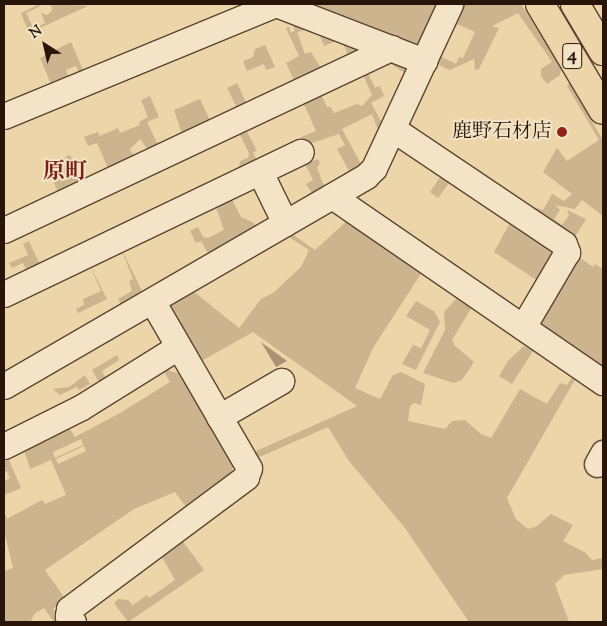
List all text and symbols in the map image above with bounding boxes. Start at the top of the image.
north arrow [20,20,70,70]
text: N [26,21,47,44]
road number: 4 [562,40,582,72]
place label: 鹿野石材店 [452,120,552,144]
marker: 鹿野石材店 [556,126,568,138]
district label: 原町 [43,161,87,187]

